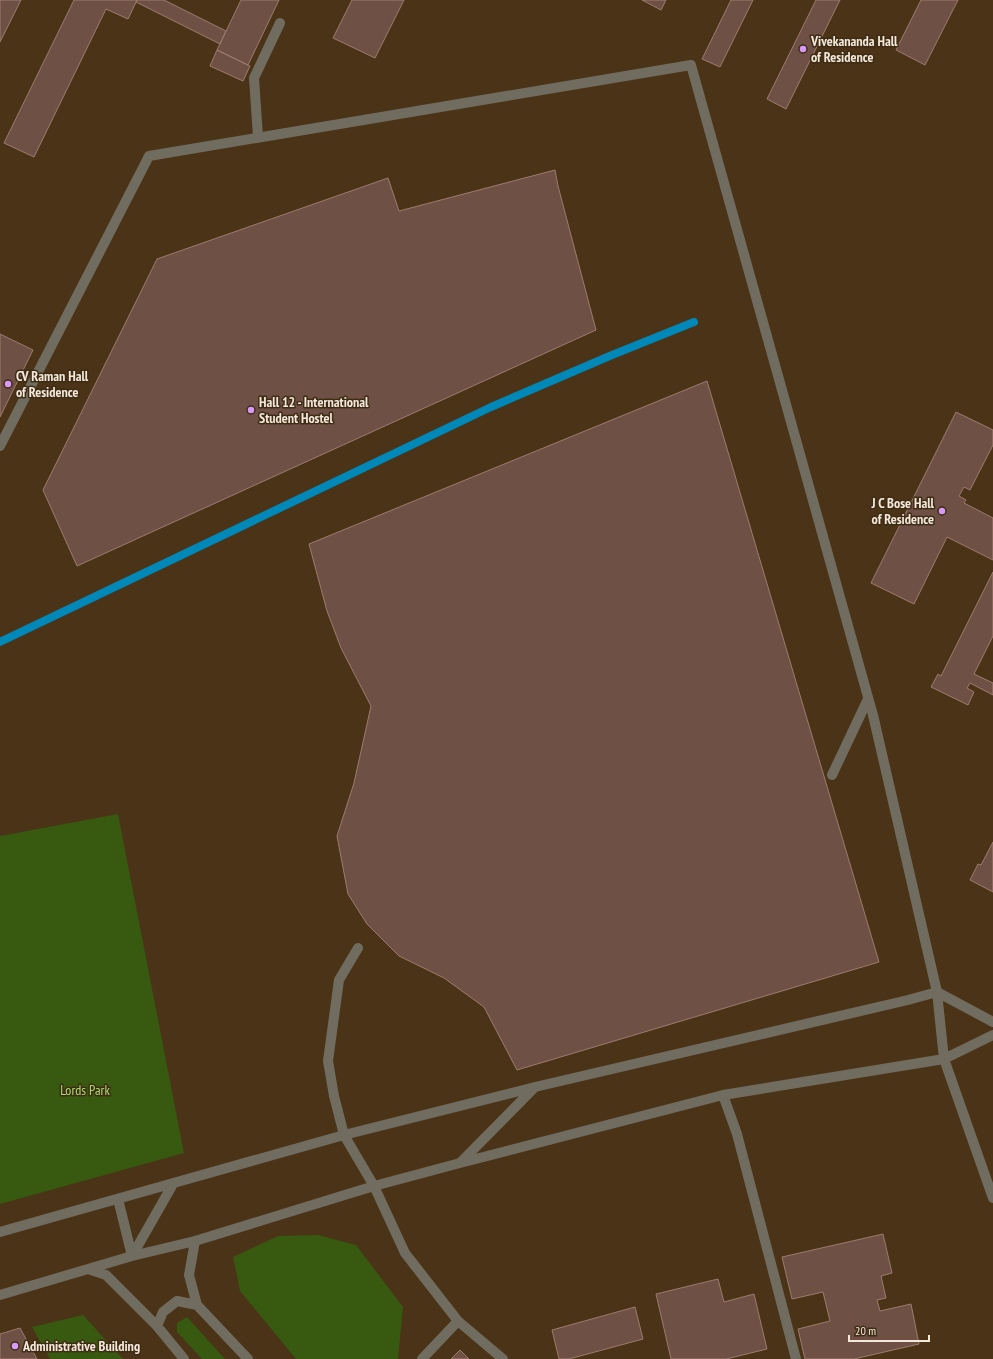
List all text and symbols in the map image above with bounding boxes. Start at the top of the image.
place label: Vivekananda Hall of Residence [810,32,898,66]
marker: Vivekananda Hall of Residence [798,44,808,54]
place label: CV Raman Hall of Residence [16,367,89,401]
marker: CV Raman Hall of Residence [3,379,13,389]
place label: Hall 12 - International Student Hostel [259,393,369,427]
marker: Hall 12 - International Student Hostel [246,405,256,415]
place label: J C Bose Hall of Residence [871,494,935,528]
marker: J C Bose Hall of Residence [937,506,947,516]
park label: Lords Park [60,1081,110,1099]
scale bar [849,1317,929,1343]
text: 20 m [855,1323,876,1338]
place label: Administrative Building [22,1337,140,1355]
marker: Administrative Building [10,1341,20,1351]

